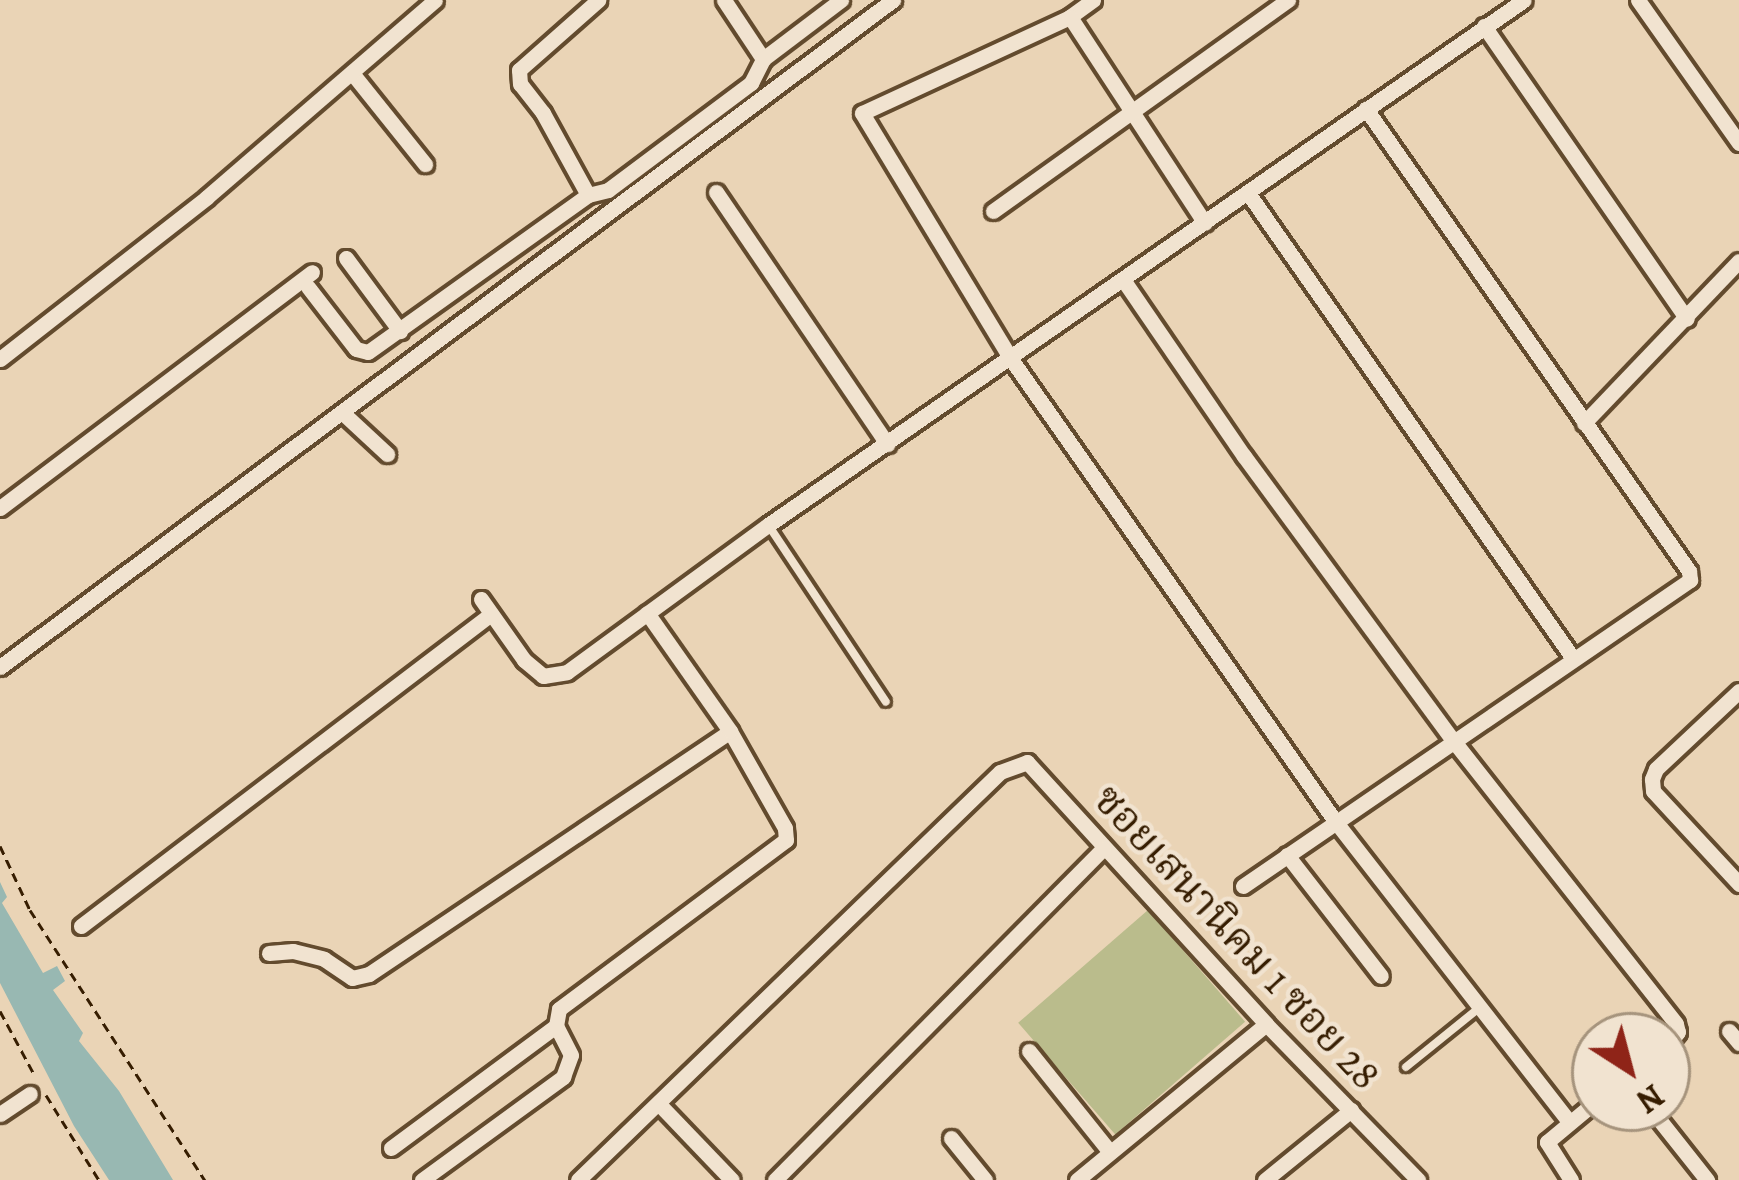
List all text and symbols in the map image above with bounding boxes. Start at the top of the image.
street label: ซอยเสนานิคม 1 ซอย 28 [1083,774,1391,1100]
north arrow [1571,1012,1691,1132]
text: N [1628,1074,1674,1124]

